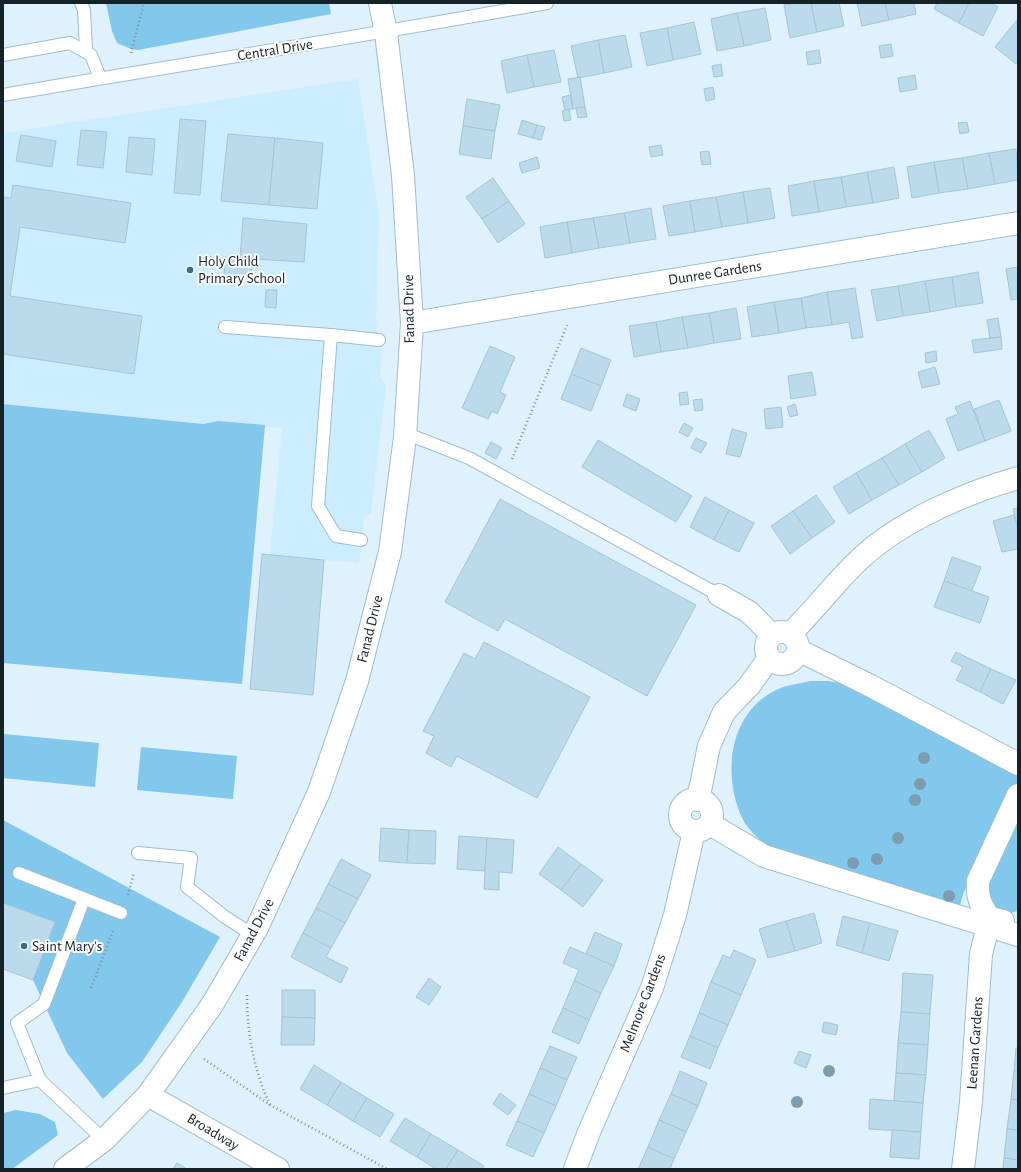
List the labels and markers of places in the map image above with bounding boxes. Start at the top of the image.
place label: Holy Child Primary School [198,254,286,286]
marker: Holy Child Primary School [185,265,195,275]
place label: Saint Mary's [32,939,102,954]
marker: Saint Mary's [19,941,29,951]

